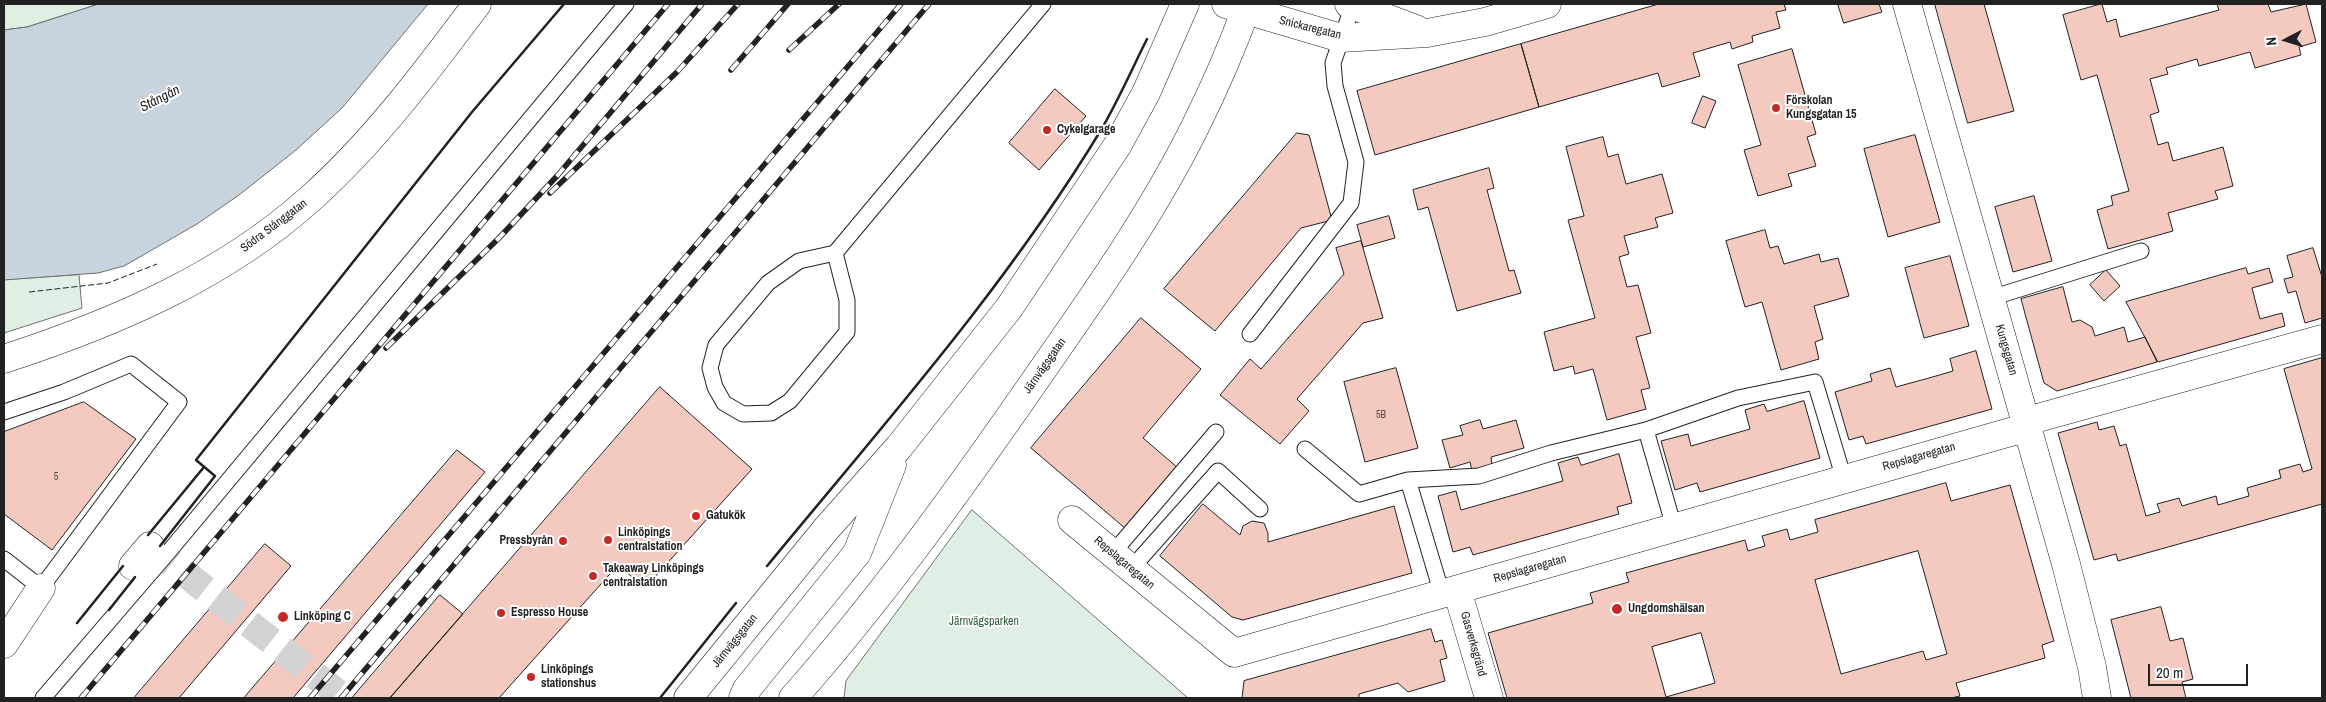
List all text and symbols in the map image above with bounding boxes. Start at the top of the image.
street label: Snickaregatan [1277,13,1343,43]
north arrow [2261,15,2311,65]
text: N [2262,36,2280,46]
water label: Stångån [137,82,183,116]
place label: Förskolan Kungsgatan 15 [1786,94,1857,122]
marker: Förskolan Kungsgatan 15 [1770,102,1782,114]
place label: Cykelgarage [1057,123,1116,137]
marker: Cykelgarage [1041,124,1053,136]
street label: Södra Stånggatan [238,196,310,256]
street label: Kungsgatan [1992,323,2020,377]
street label: Järnvägsgatan [1021,335,1069,397]
house number: 5B [1376,409,1386,421]
street label: Repslagaregatan [1881,440,1957,474]
house number: 5 [54,471,58,483]
place label: Gatukök [706,509,745,523]
marker: Gatukök [690,510,702,522]
place label: Linköpings centralstation [618,526,683,554]
street label: Repslagaregatan [1091,533,1157,593]
place label: Pressbyrån [499,534,553,548]
marker: Linköpings centralstation [602,534,614,546]
marker: Pressbyrån [557,535,569,547]
street label: Repslagaregatan [1492,552,1568,586]
place label: Takeaway Linköpings centralstation [603,562,704,590]
marker: Takeaway Linköpings centralstation [587,570,599,582]
marker: Ungdomshälsan [1610,602,1624,616]
place label: Ungdomshälsan [1628,602,1705,616]
place label: Espresso House [511,606,588,620]
marker: Espresso House [495,607,507,619]
marker: Linköping C [276,610,290,624]
place label: Linköping C [294,610,351,624]
street label: Gasverksgränd [1457,610,1489,678]
street label: Järnvägsgatan [709,611,761,671]
park label: Järnvägsparken [949,615,1019,629]
scale bar [2151,654,2251,686]
text: 20 m [2156,662,2183,683]
place label: Linköpings stationshus [541,663,596,691]
marker: Linköpings stationshus [525,671,537,683]

